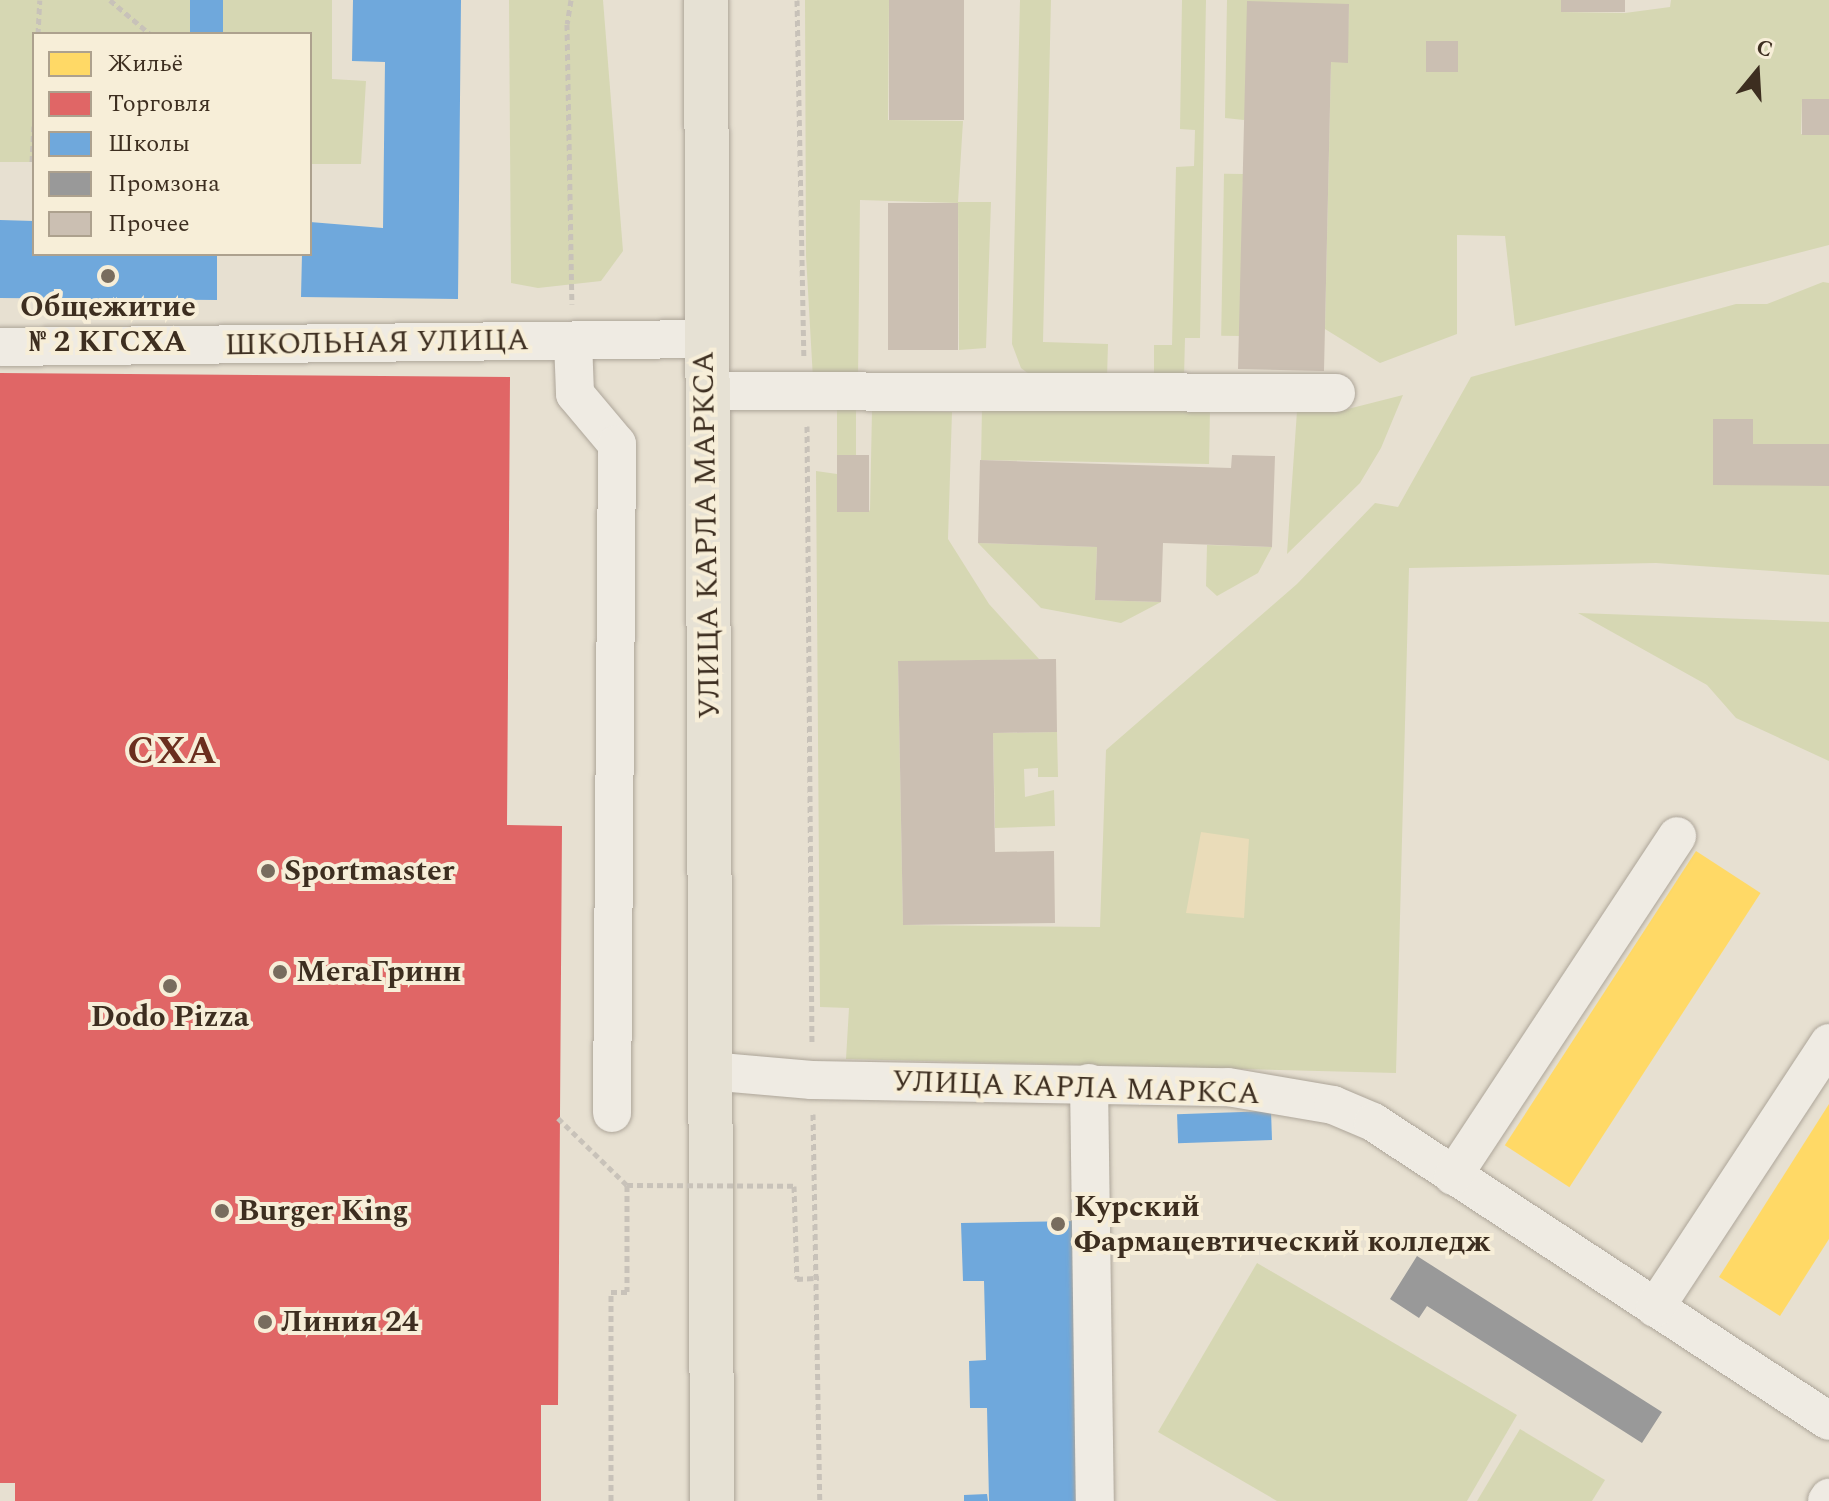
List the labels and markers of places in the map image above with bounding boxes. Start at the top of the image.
marker: Общежитие № 2 КГСХА [99,267,117,285]
place label: Общежитие № 2 КГСХА [20,289,196,360]
place label: Sportmaster [284,853,455,889]
marker: Sportmaster [259,862,277,880]
place label: МегаГринн [296,954,461,990]
marker: МегаГринн [271,963,289,981]
marker: Dodo Pizza [161,977,179,995]
place label: Dodo Pizza [91,999,249,1035]
place label: Курский Фармацевтический колледж [1074,1189,1490,1260]
place label: Burger King [238,1193,408,1229]
marker: Burger King [213,1202,231,1220]
marker: Курский Фармацевтический колледж [1049,1215,1067,1233]
place label: Линия 24 [281,1304,419,1340]
marker: Линия 24 [256,1313,274,1331]

